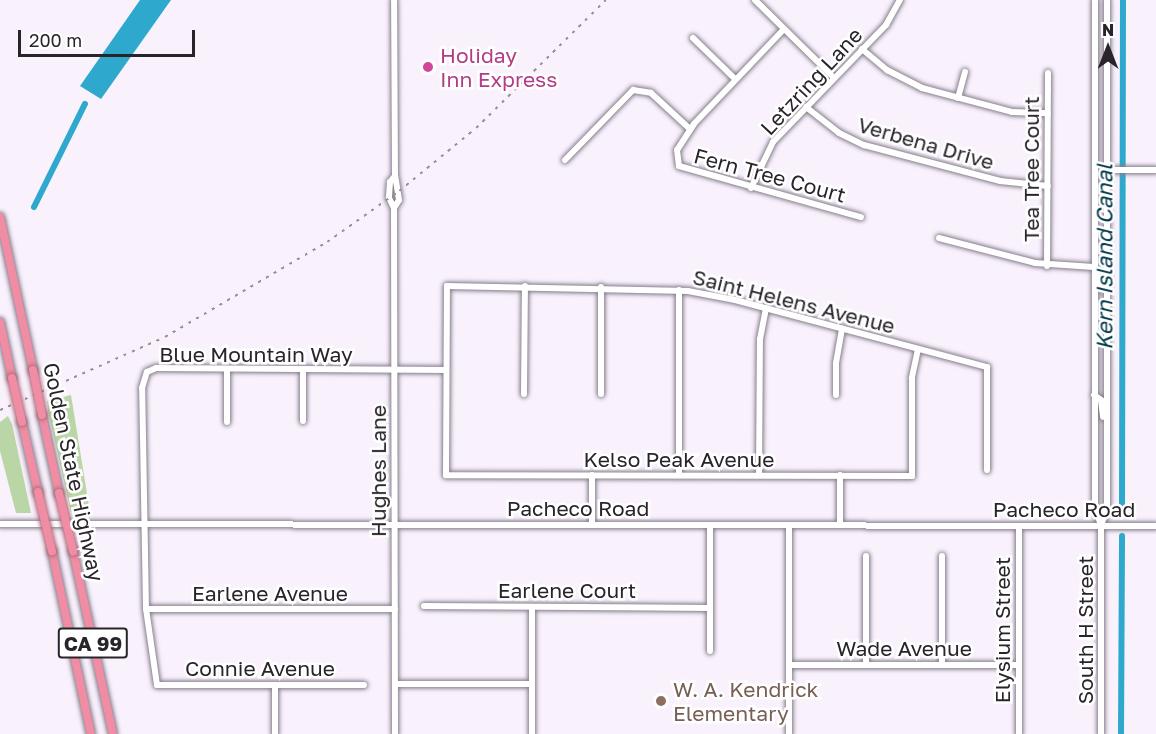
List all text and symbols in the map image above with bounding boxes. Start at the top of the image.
scale bar [21,18,198,56]
north arrow [1078,18,1138,78]
text: N [1102,20,1114,40]
street label: Letzring Lane [755,22,867,140]
text: 200 m [29,29,82,51]
place label: Holiday Inn Express [440,42,557,92]
marker: Holiday Inn Express [421,60,435,74]
street label: Tea Tree Court [1018,96,1044,242]
street label: Verbena Drive [855,112,997,174]
street label: Fern Tree Court [691,143,849,207]
water label: Kern Island Canal [1091,164,1117,350]
street label: Saint Helens Avenue [690,264,898,338]
street label: Blue Mountain Way [159,341,353,367]
street label: Golden State Highway [38,360,110,584]
street label: Hughes Lane [365,405,391,537]
street label: Kelso Peak Avenue [584,446,774,472]
street label: Pacheco Road [507,495,649,521]
street label: Pacheco Road [993,496,1135,522]
street label: South H Street [1072,556,1098,704]
street label: Elysium Street [989,557,1015,703]
street label: Earlene Court [498,577,636,603]
street label: Earlene Avenue [192,580,348,606]
road number: CA 99 [57,626,129,660]
street label: Wade Avenue [836,635,972,661]
street label: Connie Avenue [185,655,335,681]
place label: W. A. Kendrick Elementary [673,676,818,726]
marker: W. A. Kendrick Elementary [654,694,668,708]

